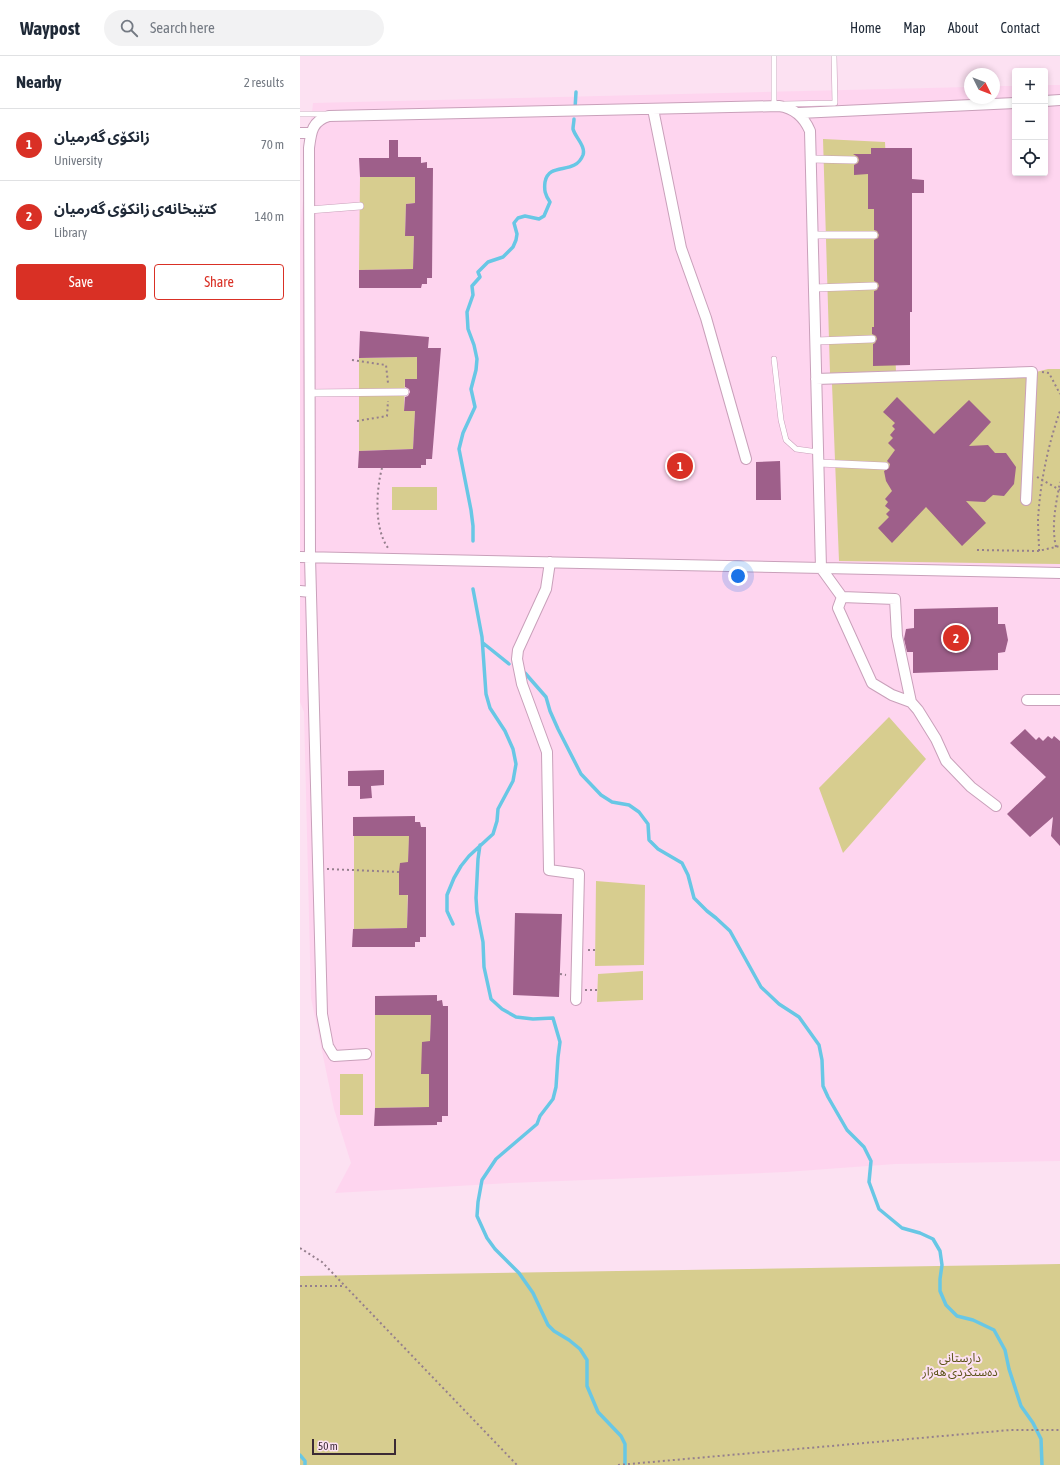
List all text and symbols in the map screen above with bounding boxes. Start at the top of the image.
search box [104,10,384,46]
text: Waypost [20,17,80,39]
icon: search [118,17,140,39]
text: Search here [150,19,215,36]
text: Home [850,20,881,36]
text: Map [903,20,926,36]
text: About [948,20,979,36]
text: Contact [1001,20,1040,36]
north arrow [964,68,1000,104]
map controls [1012,68,1048,176]
button: + [1012,68,1048,104]
text: Nearby [16,72,62,92]
text: 2 results [244,75,284,90]
button: − [1012,104,1048,140]
text: زانکۆی گەرمیان [54,128,150,145]
text: 1 [26,137,32,152]
text: 70 m [261,137,284,152]
button: locate [1012,140,1048,176]
text: University [54,153,103,168]
text: کتێبخانەی زانکۆی گەرمیان [54,200,217,217]
text: 2 [26,209,32,224]
text: 140 m [255,209,284,224]
text: Library [54,225,87,240]
button: Save [16,264,146,300]
button: Share [154,264,284,300]
pin: 1 [667,451,693,481]
your location [728,566,748,586]
pin: 2 [943,623,969,653]
park label: دارستانی دەستکردی هەژار [921,1351,998,1379]
scale bar [312,1437,396,1456]
text: 50 m [318,1440,338,1452]

